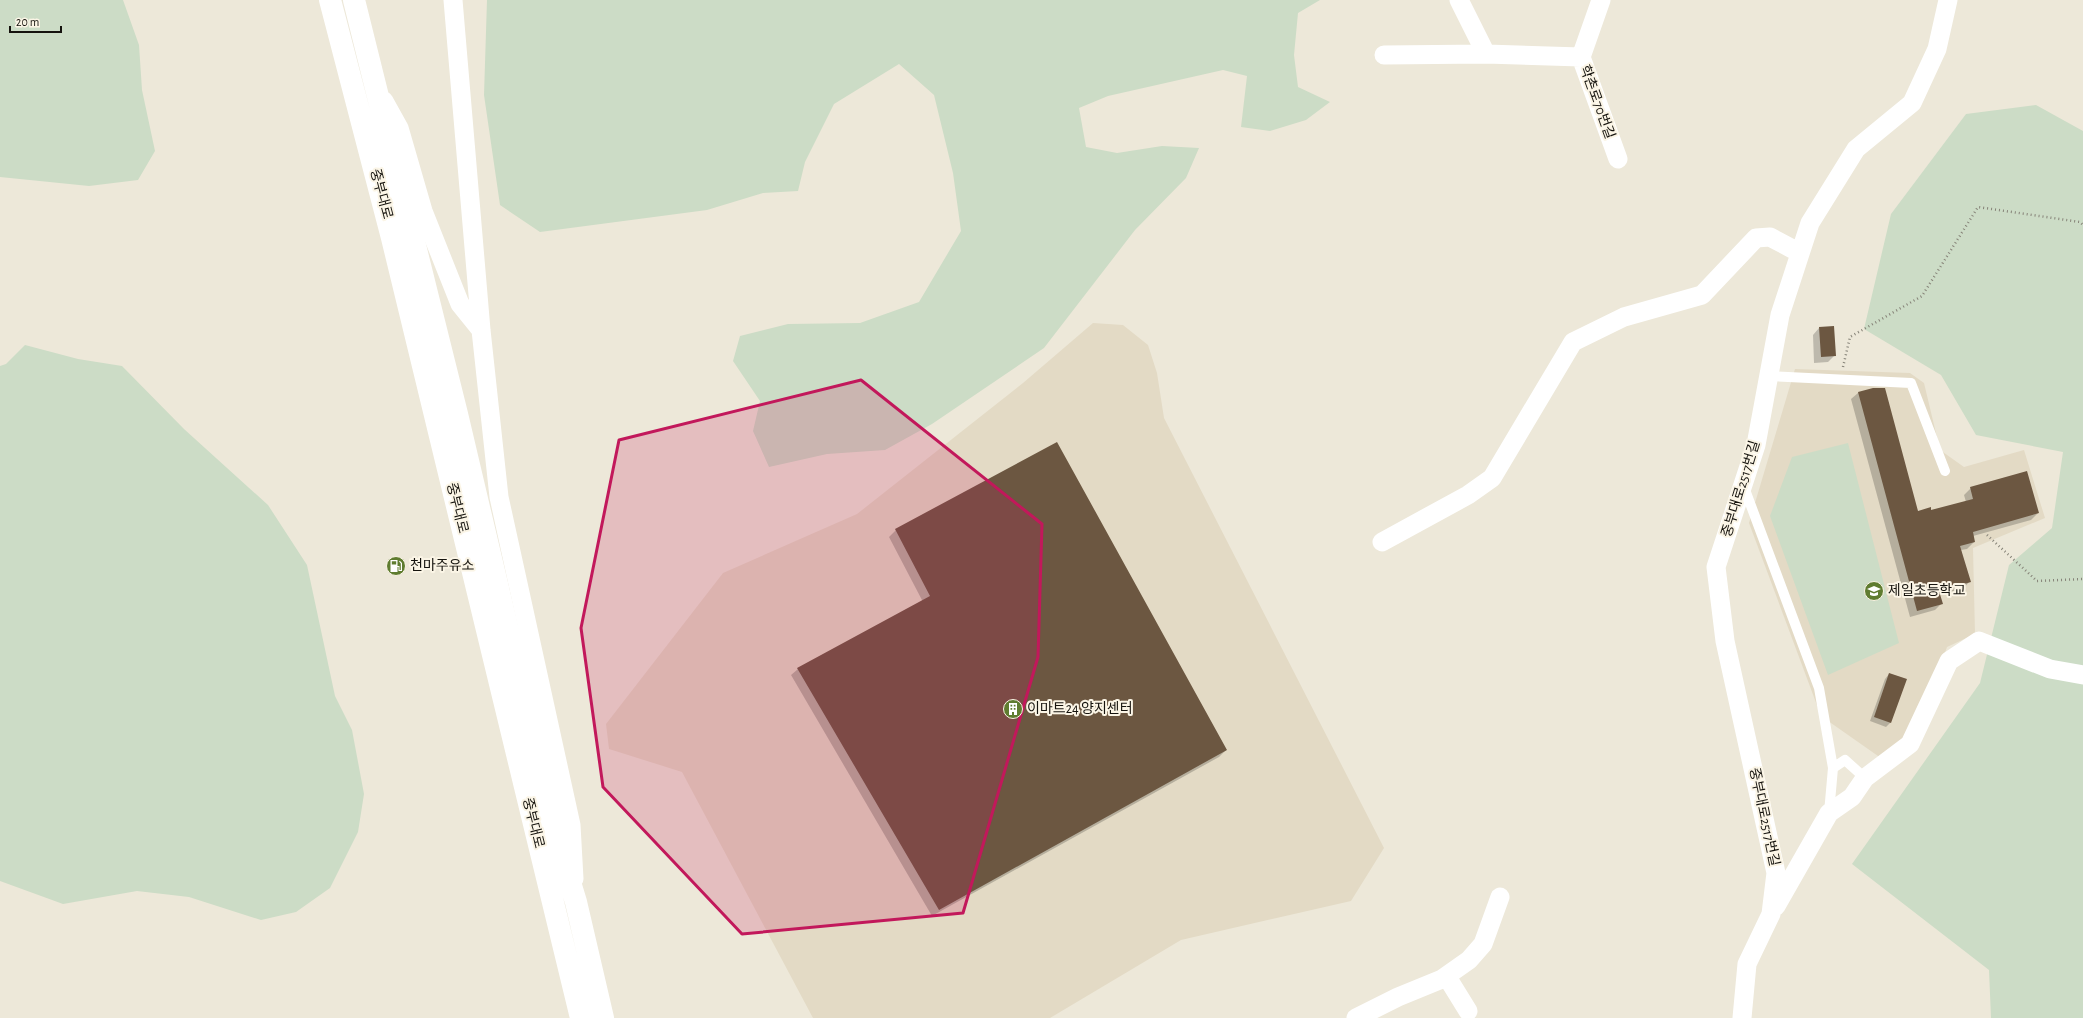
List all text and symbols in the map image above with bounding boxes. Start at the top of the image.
scale bar [10,8,61,34]
text: 20 m [16,16,39,28]
street label: 학촌로70번길 [1577,62,1619,141]
street label: 중부대로 [368,167,395,221]
street label: 중부대로2517번길 [1719,439,1762,539]
street label: 중부대로 [444,481,471,535]
fuel station icon: 천마주유소 [385,555,407,577]
place label: 천마주유소 [410,557,475,573]
school or university icon: 제일초등학교 [1863,580,1885,602]
place label: 제일초등학교 [1888,582,1965,598]
building icon: 이마트24 양지센터 [1002,698,1024,720]
place label: 이마트24 양지센터 [1027,701,1133,716]
street label: 중부대로2517번길 [1747,766,1782,867]
street label: 중부대로 [520,796,547,850]

